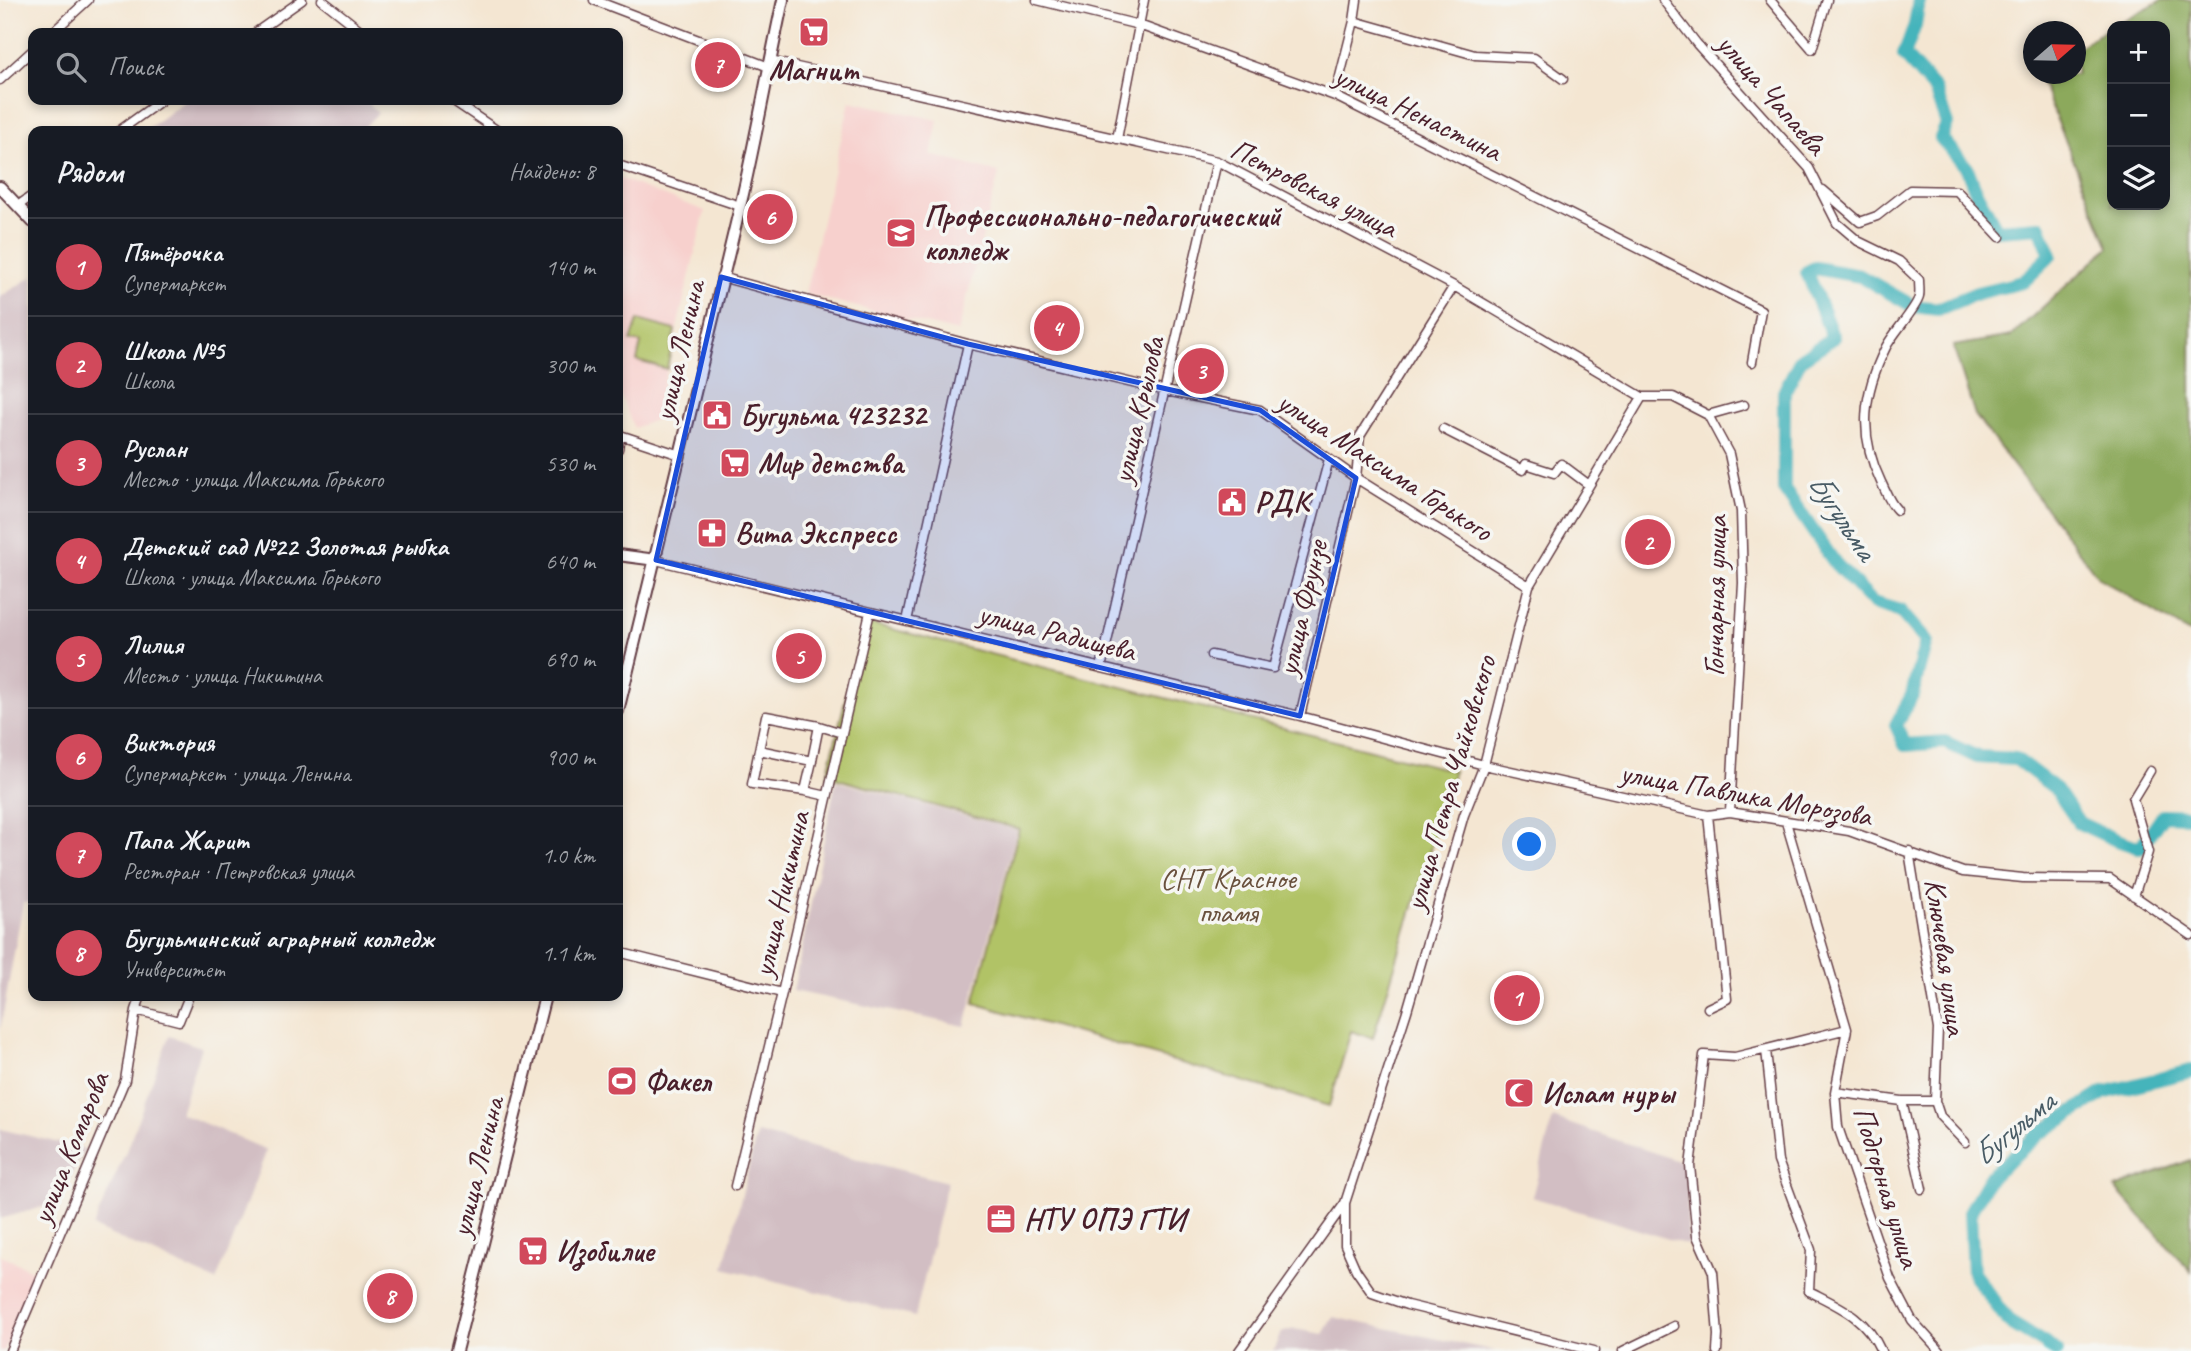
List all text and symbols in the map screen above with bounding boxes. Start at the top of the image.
supermarket icon: Магнит [797,15,831,49]
north arrow [2023,21,2086,84]
map controls [2107,21,2170,210]
button: + [2107,21,2170,84]
street label: улица Чапаева [1708,24,1836,164]
search box [28,28,623,105]
pin: 7 [695,39,741,91]
icon: search [52,48,90,86]
text: Поиск [108,50,163,83]
place label: Магнит [769,51,860,89]
street label: улица Ненастина [1326,55,1509,171]
button: − [2107,84,2170,147]
street label: Петровская улица [1224,130,1406,247]
button: layers [2107,147,2170,210]
text: Рядом [56,153,123,191]
text: Найдено: 8 [509,157,595,186]
pin: 6 [747,191,793,243]
place label: Профессионально-педагогический колледж [924,197,1283,269]
school or university icon: Профессионально-педагогический колледж [884,216,918,250]
text: Пятёрочка [123,236,223,269]
text: 1 [74,253,84,282]
text: 140 m [546,253,595,282]
text: Супермаркет [123,269,226,298]
street label: улица Ленина [644,275,714,427]
pin: 4 [1034,302,1080,354]
street label: улица Крылова [1102,331,1174,489]
text: Школа №5 [123,334,224,367]
pin: 3 [1178,345,1224,397]
text: 2 [74,351,84,380]
text: 300 m [546,351,595,380]
text: Школа [123,367,174,396]
street label: улица Максима Горького [1269,381,1501,550]
place label: Бугульма 423232 [740,396,928,435]
public building icon: Бугульма 423232 [700,398,734,432]
text: Руслан [123,432,187,465]
place label: Мир детства [758,444,906,482]
supermarket icon: Мир детства [718,446,752,480]
text: 3 [74,449,84,478]
text: 530 m [546,449,595,478]
text: Место · улица Максима Горького [123,465,383,494]
water label: Бугульма [1799,465,1889,571]
place label: РДК [1255,483,1314,521]
public building icon: РДК [1215,485,1249,519]
street label: Гончарная улица [1695,513,1735,677]
place label: Вита Экспресс [735,514,898,552]
pharmacy icon: Вита Экспресс [695,516,729,550]
pin: 2 [1625,516,1671,568]
text: Детский сад №22 Золотая рыбка [123,530,448,563]
street label: улица Фрунзе [1268,535,1336,681]
text: 4 [74,547,84,576]
text: 640 m [546,547,595,576]
text: Школа · улица Максима Горького [123,563,380,592]
street label: улица Радищева [973,594,1141,670]
text: Лилия [123,628,183,661]
pin: 5 [776,630,822,682]
text: 5 [74,645,84,674]
text: 690 m [546,645,595,674]
street label: улица Петра Чайковского [1395,650,1505,917]
text: Место · улица Никитина [123,661,322,690]
text: Виктория [123,726,214,759]
text: 6 [74,743,84,772]
text: 900 m [546,743,595,772]
street label: улица Павлика Морозова [1615,753,1876,835]
text: Супермаркет · улица Ленина [123,759,350,788]
street label: улица Никитина [743,806,819,982]
text: Папа Жарит [123,824,250,857]
your location [1512,827,1546,861]
text: 7 [74,841,84,870]
text: 1.0 km [542,841,595,870]
text: Ресторан · Петровская улица [123,857,354,886]
park label: СНТ Красное пламя [1160,859,1298,931]
street label: Ключевая улица [1916,876,1976,1040]
text: Бугульминский аграрный колледж [123,922,434,955]
text: 8 [74,939,84,968]
text: 1.1 km [542,939,595,968]
text: Университет [123,955,225,984]
pin: 1 [1494,972,1540,1024]
place label: Факел [645,1062,712,1100]
sports icon: Факел [605,1064,639,1098]
street label: улица Комарова [22,1065,118,1231]
place label: Ислам нуры [1542,1074,1677,1113]
mosque icon: Ислам нуры [1502,1076,1536,1110]
water label: Бугульма [1963,1079,2066,1175]
street label: улица Ленина [441,1091,513,1243]
street label: Подгорная улица [1844,1102,1930,1274]
place label: НТУ ОПЭ ГТИ [1024,1200,1190,1238]
office icon: НТУ ОПЭ ГТИ [984,1202,1018,1236]
place label: Изобилие [556,1232,656,1271]
supermarket icon: Изобилие [516,1234,550,1268]
pin: 8 [367,1270,413,1322]

